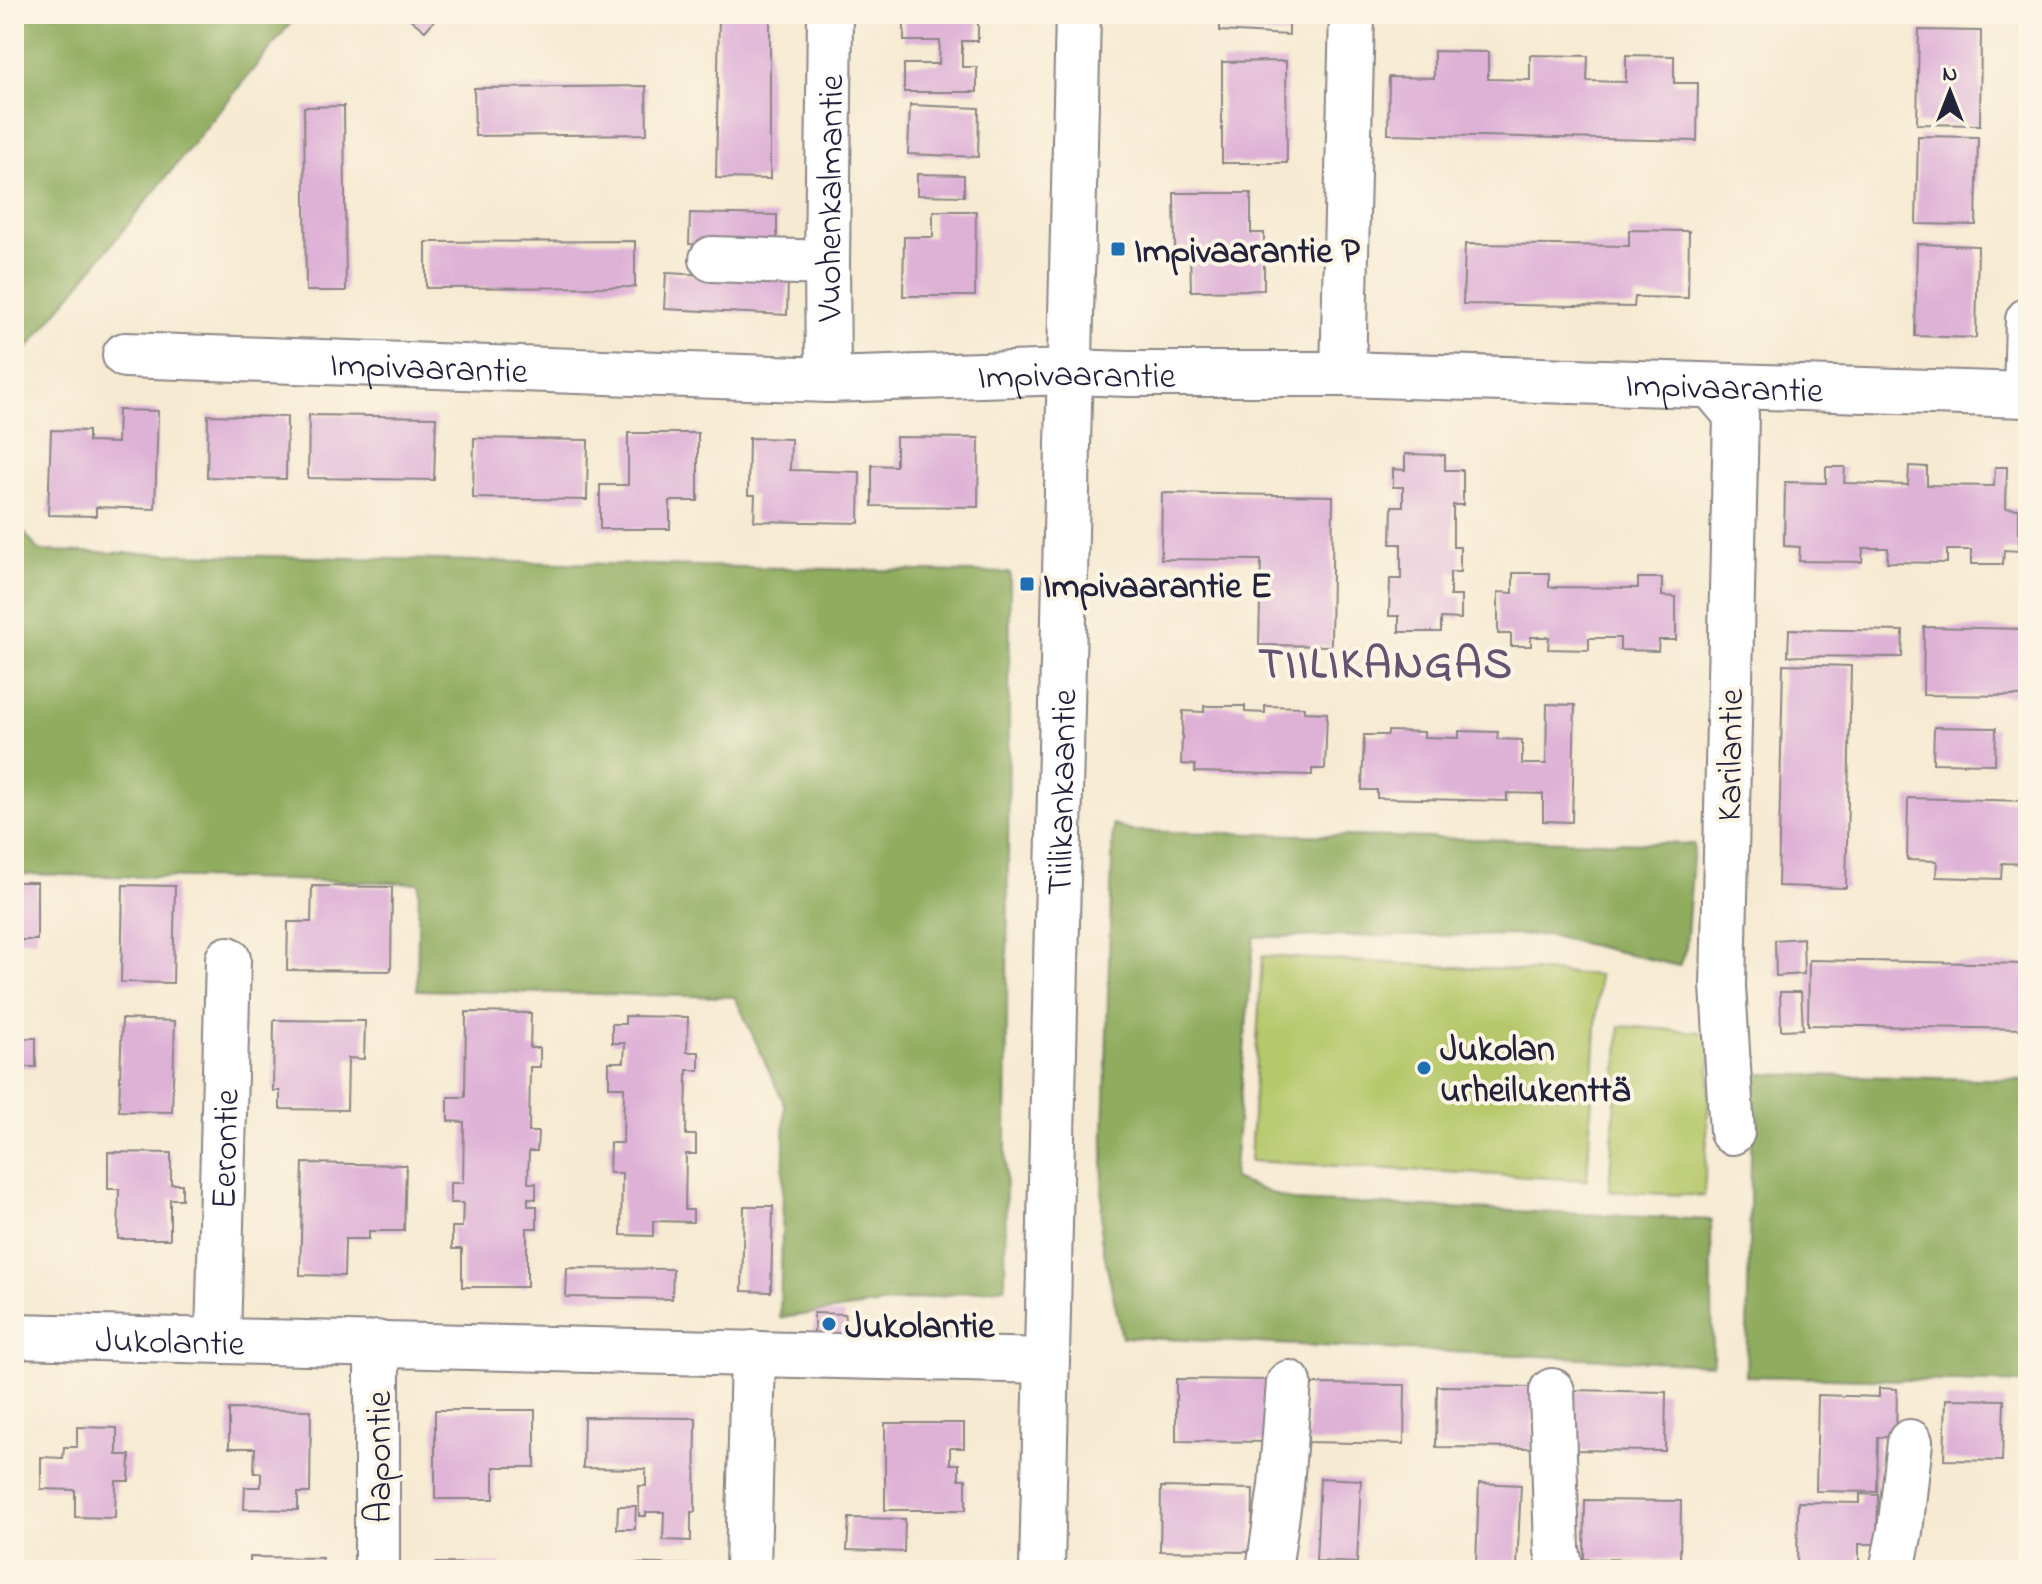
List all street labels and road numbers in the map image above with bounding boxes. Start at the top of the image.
street label: Vuohenkalmantie [805,73,860,323]
street label: Impivaarantie [329,340,530,400]
street label: Impivaarantie [977,350,1176,406]
street label: Impivaarantie [1624,361,1825,420]
street label: Tiilikankaantie [1036,688,1093,896]
street label: Karilantie [1705,688,1760,822]
street label: Eerontie [199,1087,256,1210]
street label: Jukolantie [94,1316,246,1373]
street label: Aapontie [355,1390,408,1523]

